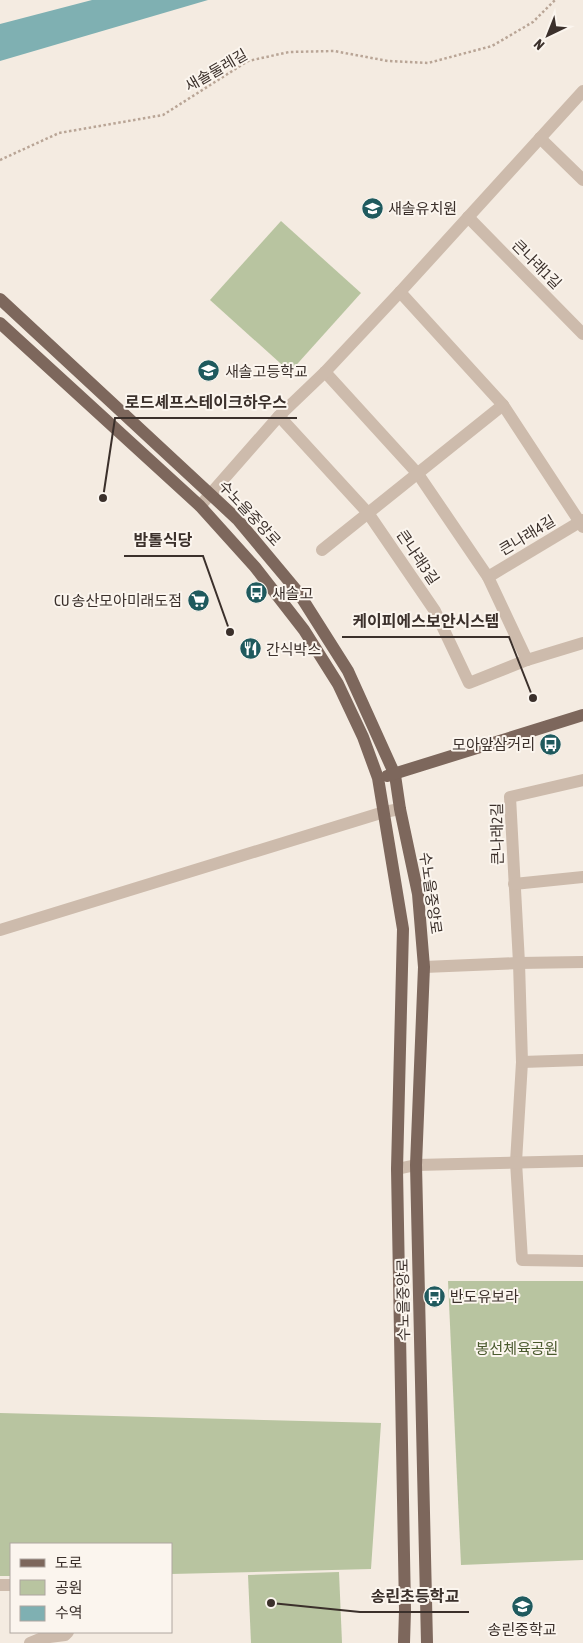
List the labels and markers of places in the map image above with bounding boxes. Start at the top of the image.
school or university icon: 새솔유치원 [360,196,384,220]
place label: 새솔유치원 [388,200,457,217]
school or university icon: 새솔고등학교 [197,359,221,383]
place label: 새솔고등학교 [225,363,308,380]
callout: 로드셰프스테이크하우스 [115,387,297,418]
callout: 밤톨식당 [124,525,203,556]
bus stop icon: 새솔고 [244,581,268,605]
place label: 새솔고 [272,585,314,602]
supermarket icon: CU 송산모아미래도점 [186,588,210,612]
place label: CU 송산모아미래도점 [54,592,182,609]
callout: 케이피에스보안시스템 [342,606,509,637]
restaurant icon: 간식박스 [238,637,262,661]
place label: 간식박스 [266,641,321,658]
bus stop icon: 모아앞삼거리 [539,732,563,756]
place label: 모아앞삼거리 [452,736,535,753]
bus stop icon: 반도유보라 [422,1284,446,1308]
place label: 반도유보라 [450,1288,519,1305]
callout: 송린초등학교 [360,1581,469,1612]
school or university icon: 송린중학교 [510,1594,534,1618]
place label: 송린중학교 [487,1621,557,1638]

